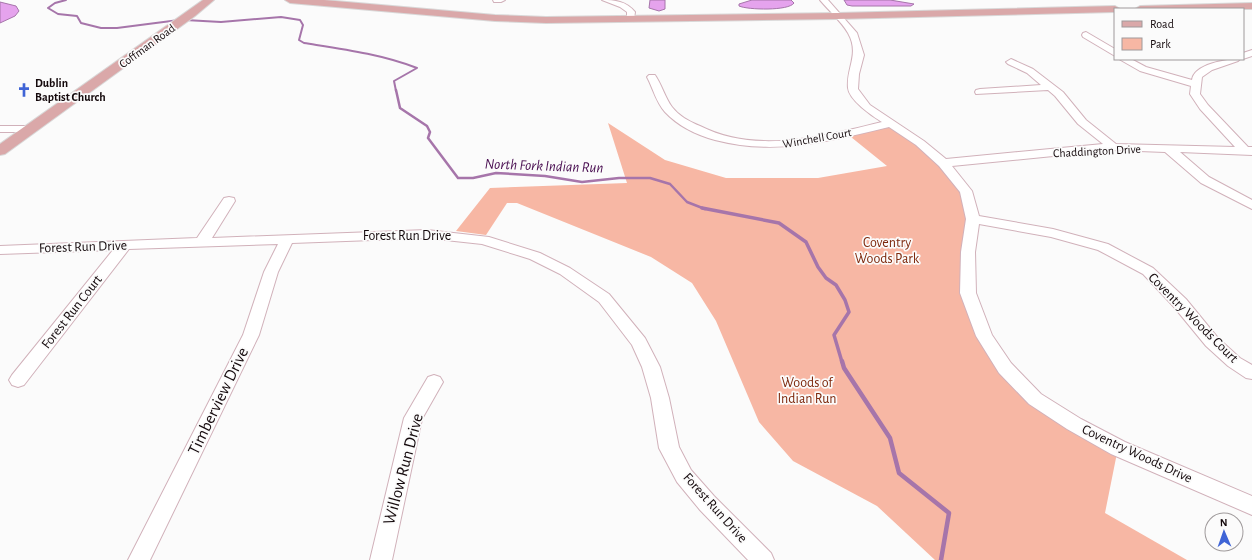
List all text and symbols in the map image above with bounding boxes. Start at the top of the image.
legend [1114,8,1244,60]
text: Road [1150,18,1174,30]
street label: Coffman Road [117,22,177,70]
text: Park [1150,38,1171,50]
place label: Dublin Baptist Church [35,77,106,103]
church icon: Dublin Baptist Church [16,82,32,98]
street label: Winchell Court [782,126,853,150]
street label: Chaddington Drive [1053,143,1141,159]
water label: North Fork Indian Run [484,156,604,176]
street label: Forest Run Drive [363,229,451,243]
park label: Coventry Woods Park [855,236,920,266]
street label: Forest Run Drive [39,238,127,256]
street label: Coventry Woods Court [1145,270,1241,366]
street label: Forest Run Court [39,272,105,351]
street label: Timberview Drive [185,345,251,457]
park label: Woods of Indian Run [777,376,837,406]
street label: Willow Run Drive [380,411,426,527]
street label: Coventry Woods Drive [1080,422,1194,486]
street label: Forest Run Drive [680,470,750,546]
north arrow [1204,512,1244,552]
text: N [1220,517,1228,528]

